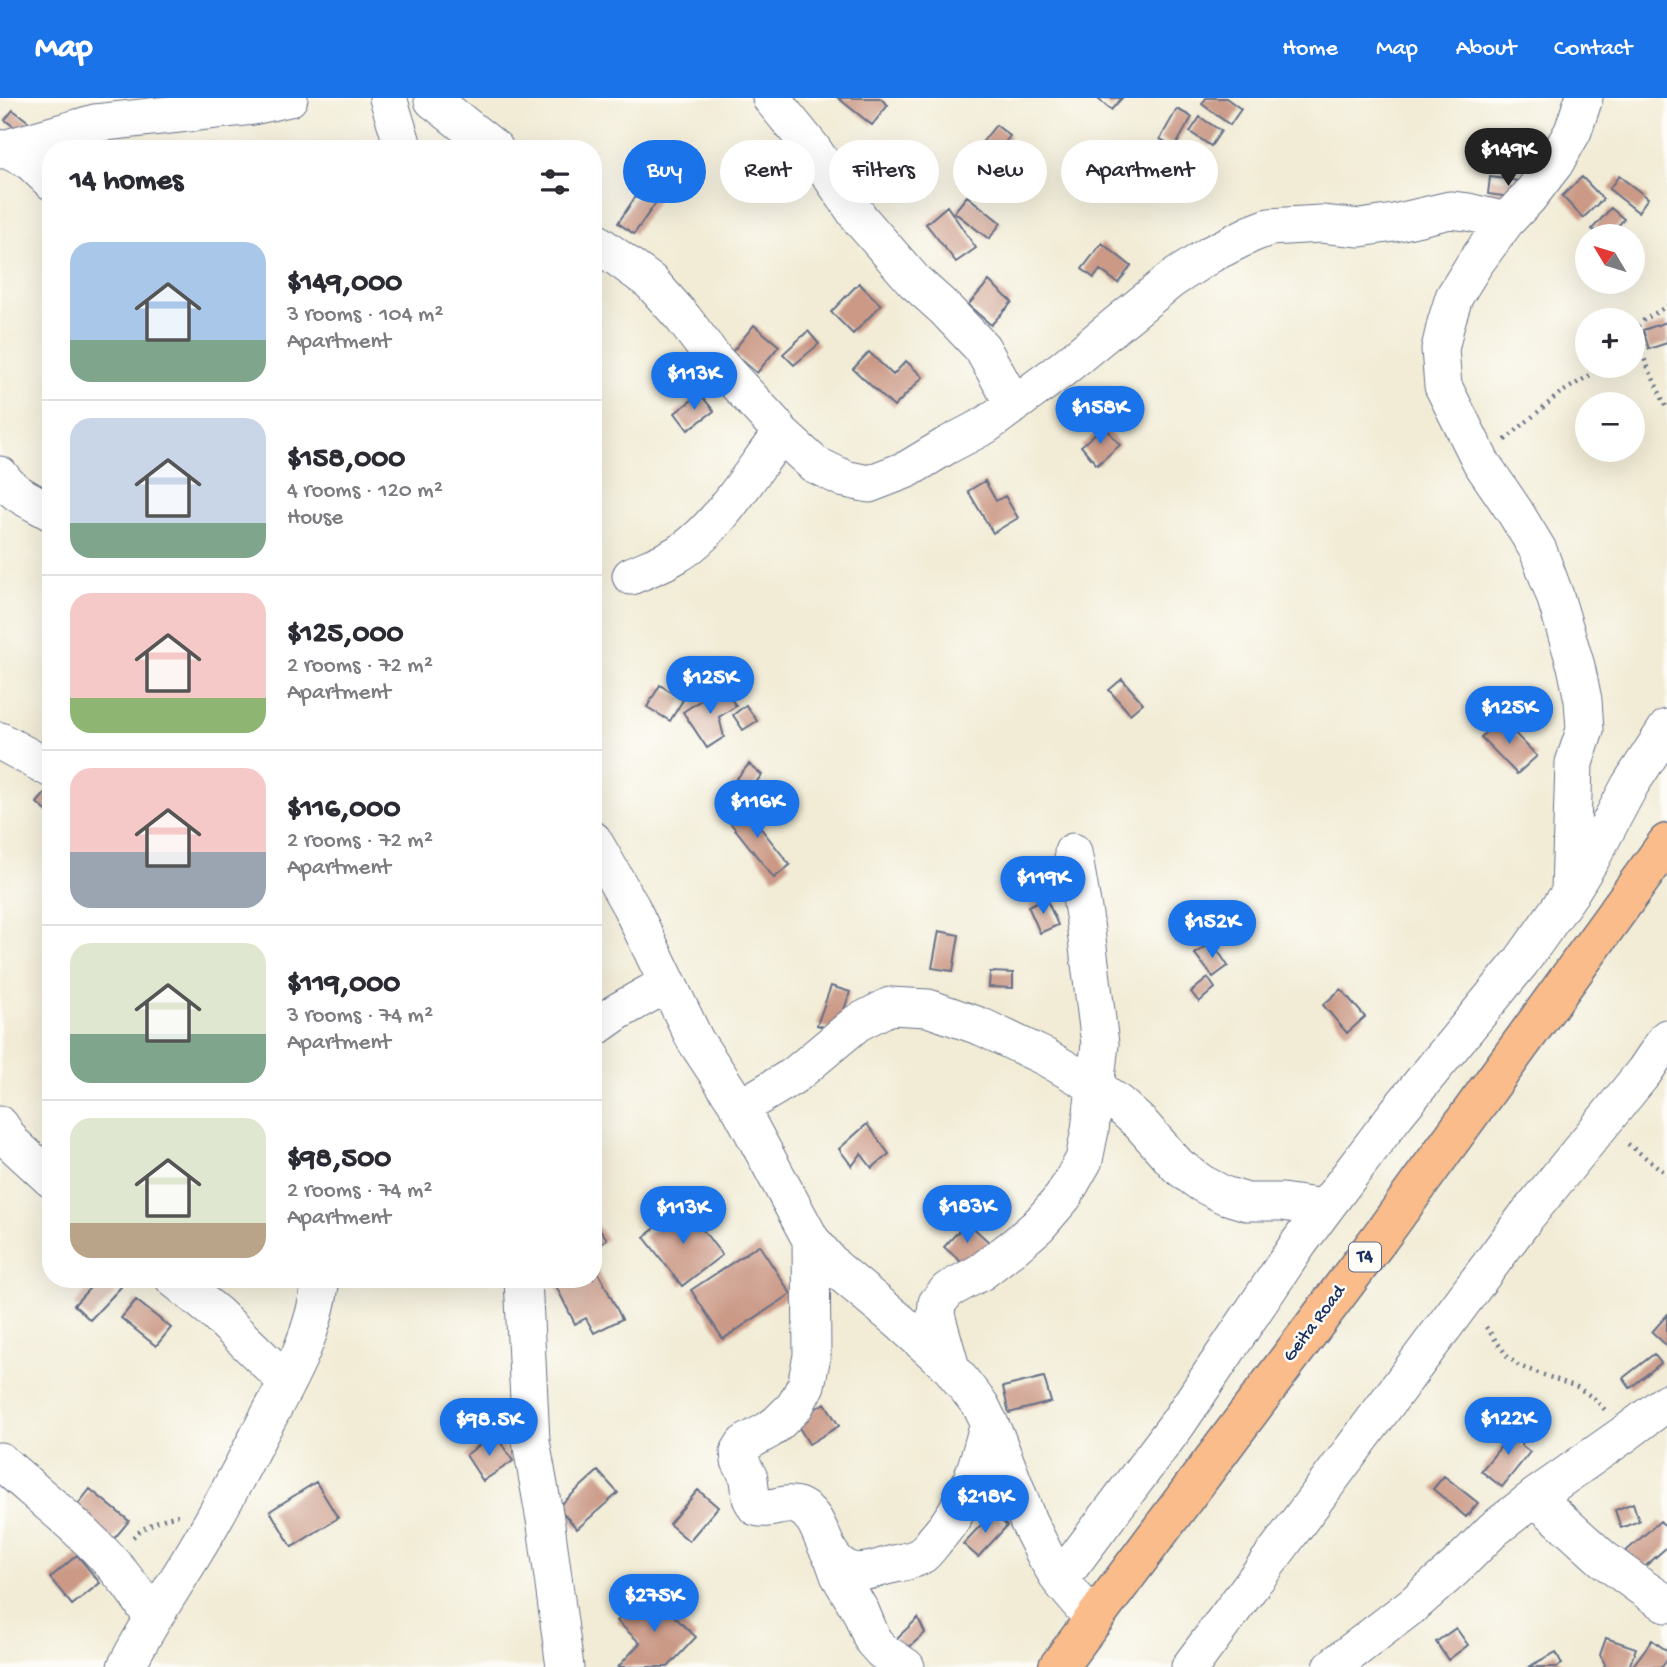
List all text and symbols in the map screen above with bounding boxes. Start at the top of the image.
text: Map [35,30,92,68]
text: Home [1282,35,1338,64]
text: Map [1376,35,1418,64]
text: About [1456,35,1516,64]
text: Contact [1554,35,1632,64]
pin: $149K [1459,129,1557,188]
text: $149K [1481,137,1535,164]
chip: Buy [623,140,706,203]
chip: Rent [720,140,815,203]
chip: Filters [829,140,939,203]
chip: New [953,140,1047,203]
chip: Apartment [1061,140,1218,203]
icon: filters [536,163,574,201]
text: 14 homes [70,165,183,200]
north arrow [1575,224,1645,294]
map controls [1575,224,1645,462]
text: $149,000 [287,267,402,302]
icon: home [126,270,210,354]
text: 3 rooms · 104 m² [287,302,443,329]
button: + [1575,308,1645,378]
text: Apartment [287,329,391,356]
pin: $113K [645,352,743,412]
text: $113K [667,361,721,388]
pin: $158K [1051,386,1149,446]
button: − [1575,392,1645,462]
text: $158K [1072,395,1128,422]
text: $158,000 [287,443,405,478]
icon: home [126,446,210,530]
text: 4 rooms · 120 m² [287,478,443,505]
text: House [287,505,343,532]
text: $125,000 [287,618,404,653]
icon: home [126,621,210,705]
text: 2 rooms · 72 m² [287,653,433,680]
pin: $125K [661,656,759,716]
text: $125K [682,665,738,692]
text: Apartment [287,680,391,707]
pin: $125K [1460,686,1558,746]
text: $125K [1481,695,1537,722]
pin: $116K [708,780,806,840]
text: $116K [730,789,784,816]
text: $116,000 [287,793,400,828]
icon: home [126,796,210,880]
text: 2 rooms · 72 m² [287,828,433,855]
text: Apartment [287,855,391,882]
pin: $119K [994,856,1092,916]
text: $119K [1016,865,1070,892]
pin: $152K [1163,900,1261,960]
text: $152K [1184,909,1240,936]
text: $119,000 [287,968,400,1003]
icon: home [126,971,210,1055]
text: 3 rooms · 74 m² [287,1003,433,1030]
text: Apartment [287,1030,391,1057]
text: $98,500 [287,1143,391,1178]
icon: home [126,1146,210,1230]
text: 2 rooms · 74 m² [287,1178,432,1205]
pin: $113K [634,1186,732,1246]
pin: $183K [918,1186,1016,1245]
text: $183K [939,1194,995,1221]
text: $113K [656,1195,710,1222]
text: Apartment [287,1205,391,1232]
road number: T4 [1349,1242,1381,1272]
street label: Geita Road [1279,1280,1352,1367]
pin: $98.5K [432,1398,546,1458]
pin: $122K [1459,1398,1557,1457]
text: $122K [1481,1406,1535,1433]
text: $98.5K [456,1407,522,1434]
pin: $218K [936,1476,1034,1535]
text: $218K [957,1484,1013,1511]
pin: $275K [605,1574,703,1634]
text: $275K [625,1583,683,1610]

